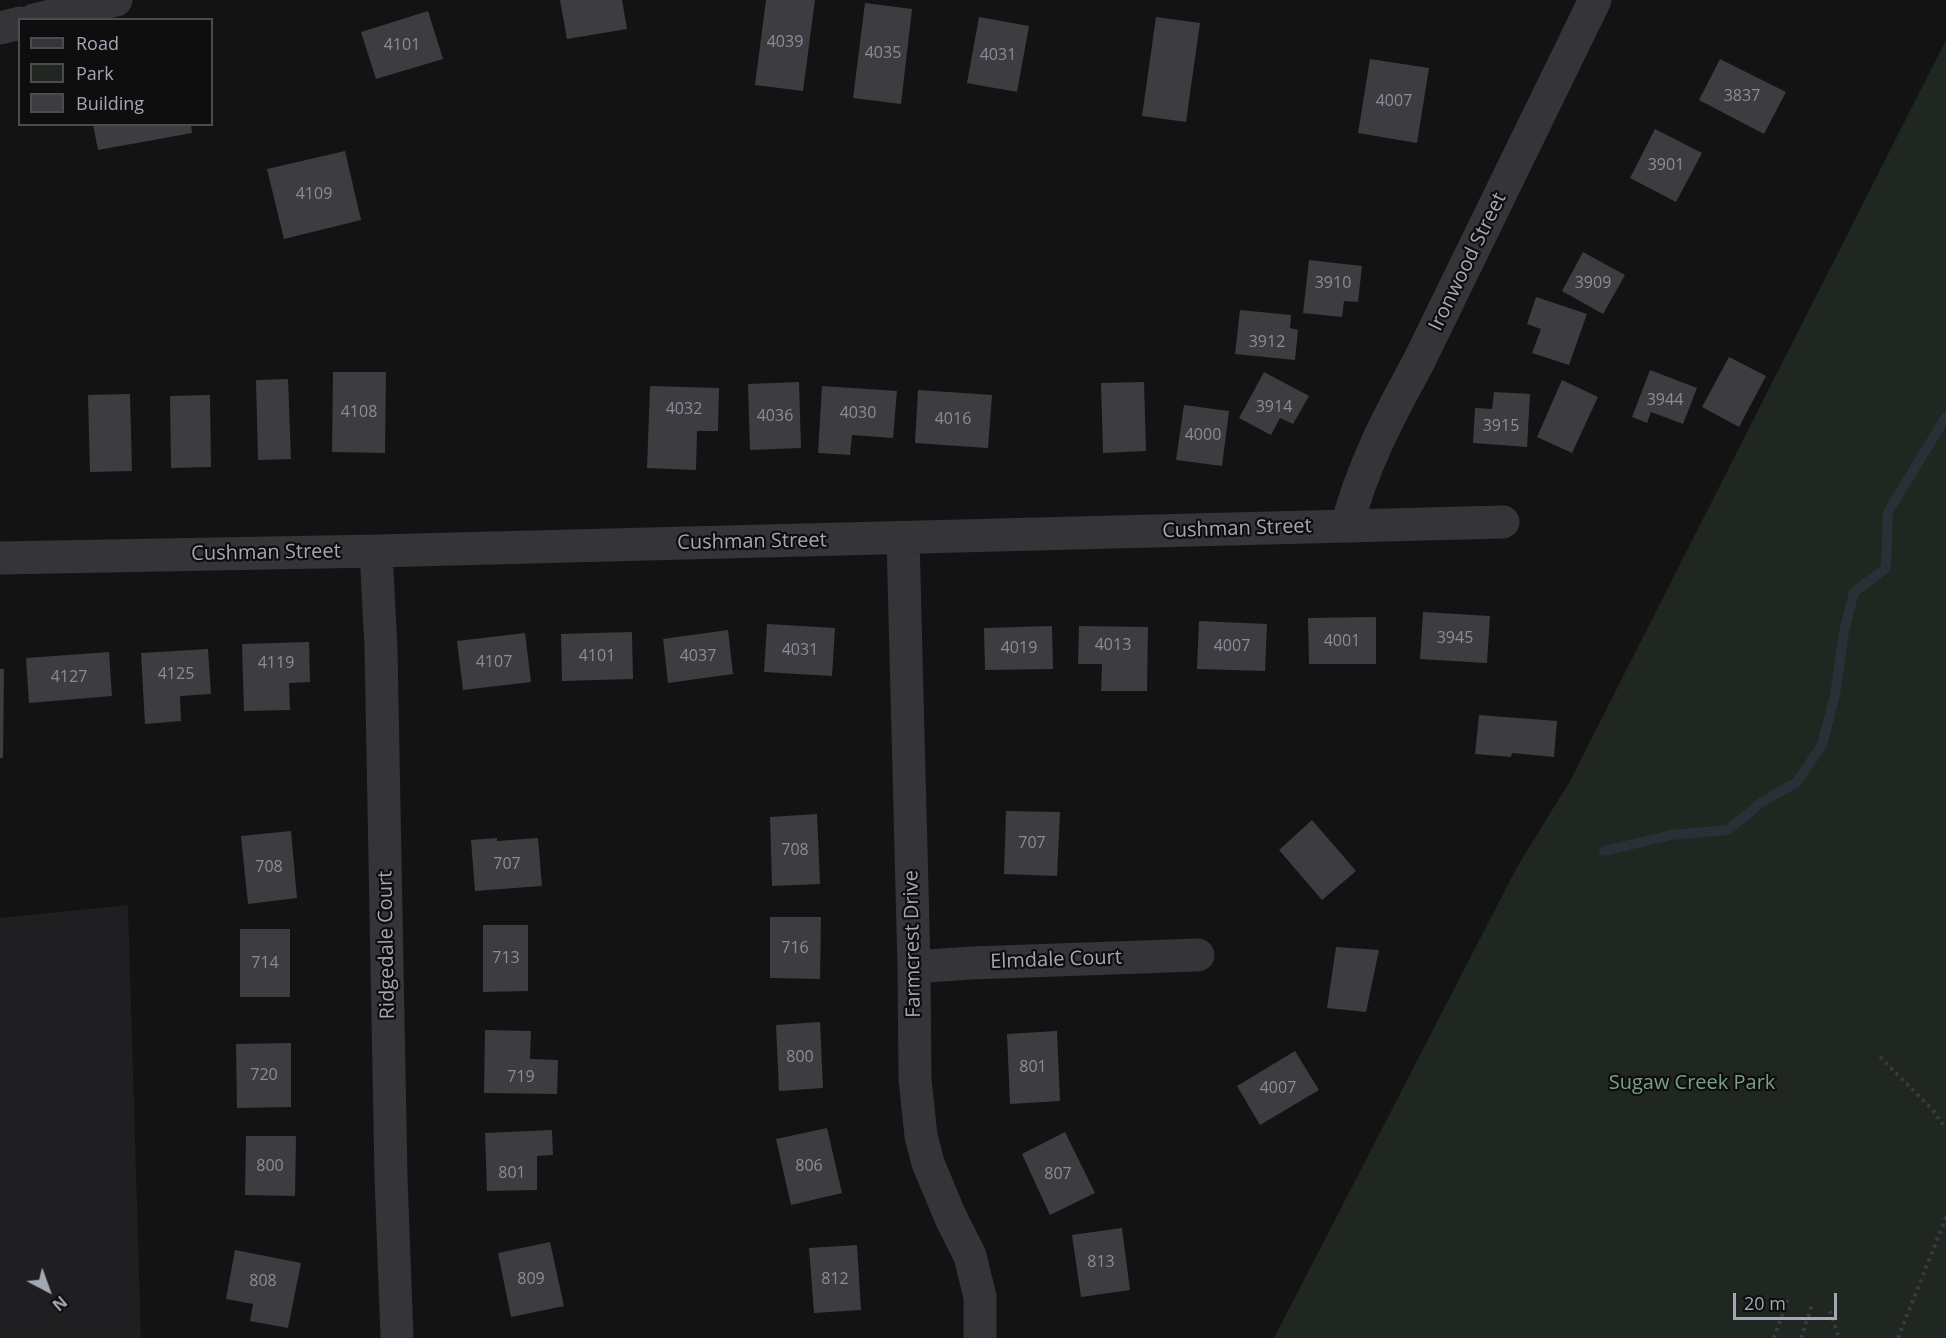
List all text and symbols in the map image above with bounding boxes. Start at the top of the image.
legend [18,18,213,126]
text: Road [76,31,119,55]
house number: 4039 [767,32,803,52]
house number: 4101 [384,35,420,55]
house number: 4035 [865,43,901,63]
house number: 4031 [980,45,1016,65]
text: Park [76,61,114,85]
house number: 3837 [1724,86,1760,106]
text: Building [76,91,144,115]
house number: 4007 [1376,91,1412,111]
house number: 3901 [1648,155,1684,175]
house number: 4109 [296,184,332,204]
street label: Ironwood Street [1424,189,1512,335]
house number: 3910 [1315,273,1351,293]
house number: 3909 [1575,273,1611,293]
house number: 3912 [1249,332,1285,352]
house number: 3944 [1647,390,1683,410]
house number: 3914 [1256,397,1292,417]
house number: 4032 [666,399,702,419]
house number: 4108 [341,402,377,422]
house number: 4030 [840,403,876,423]
house number: 4036 [757,406,793,426]
house number: 4016 [935,409,971,429]
house number: 3915 [1483,416,1519,436]
house number: 4000 [1185,425,1221,445]
street label: Cushman Street [1162,514,1312,544]
street label: Cushman Street [677,529,827,555]
street label: Cushman Street [191,540,341,566]
house number: 3945 [1437,628,1473,648]
house number: 4001 [1324,631,1360,651]
house number: 4013 [1095,635,1131,655]
house number: 4007 [1214,636,1250,656]
house number: 4019 [1001,638,1037,658]
house number: 4031 [782,640,818,660]
house number: 4101 [579,646,615,666]
house number: 4037 [680,646,716,666]
house number: 4107 [476,652,512,672]
house number: 4119 [258,653,294,673]
house number: 4125 [158,664,194,684]
house number: 4127 [51,667,87,687]
house number: 707 [1018,833,1046,853]
house number: 708 [781,840,809,860]
house number: 707 [493,854,521,874]
house number: 708 [255,857,283,877]
street label: Ridgedale Court [374,870,400,1020]
street label: Farmcrest Drive [900,870,926,1018]
house number: 716 [781,938,809,958]
street label: Elmdale Court [990,946,1122,974]
house number: 713 [492,948,520,968]
house number: 714 [251,953,279,973]
house number: 800 [786,1047,814,1067]
house number: 801 [1019,1057,1047,1077]
house number: 720 [250,1065,278,1085]
house number: 719 [507,1067,535,1087]
park label: Sugaw Creek Park [1609,1071,1775,1095]
house number: 4007 [1260,1078,1296,1098]
house number: 800 [256,1156,284,1176]
house number: 806 [795,1156,823,1176]
house number: 801 [498,1163,526,1183]
house number: 807 [1044,1164,1072,1184]
house number: 813 [1087,1252,1115,1272]
north arrow [18,1260,78,1320]
house number: 809 [517,1269,545,1289]
house number: 812 [821,1269,849,1289]
house number: 808 [249,1271,277,1291]
scale bar [1736,1281,1840,1319]
text: N [48,1291,72,1316]
text: 20 m [1744,1291,1786,1315]

